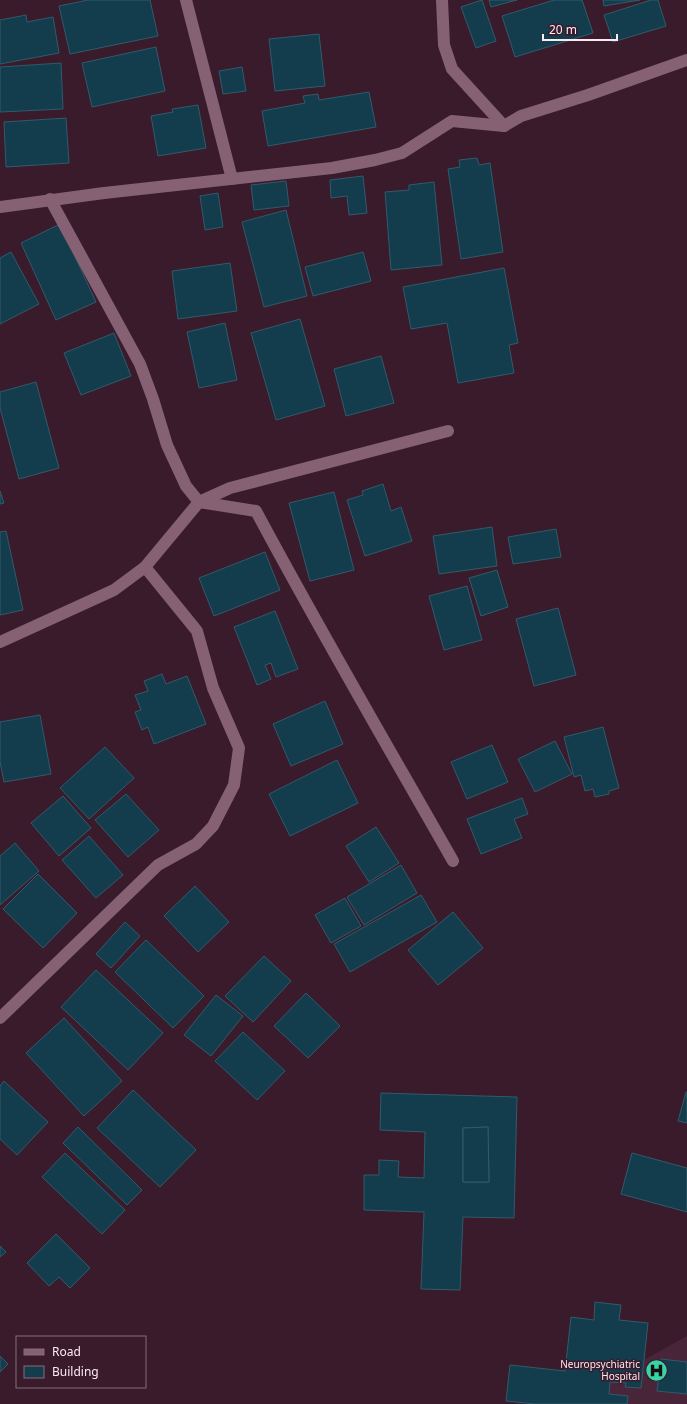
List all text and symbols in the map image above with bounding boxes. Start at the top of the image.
scale bar [543,16,617,42]
text: 20 m [549,21,577,38]
legend [16,1336,146,1388]
text: Road [52,1343,81,1360]
place label: Neuropsychiatric Hospital [560,1357,640,1383]
hospital icon: Neuropsychiatric Hospital [643,1357,669,1383]
text: Building [52,1363,99,1380]

